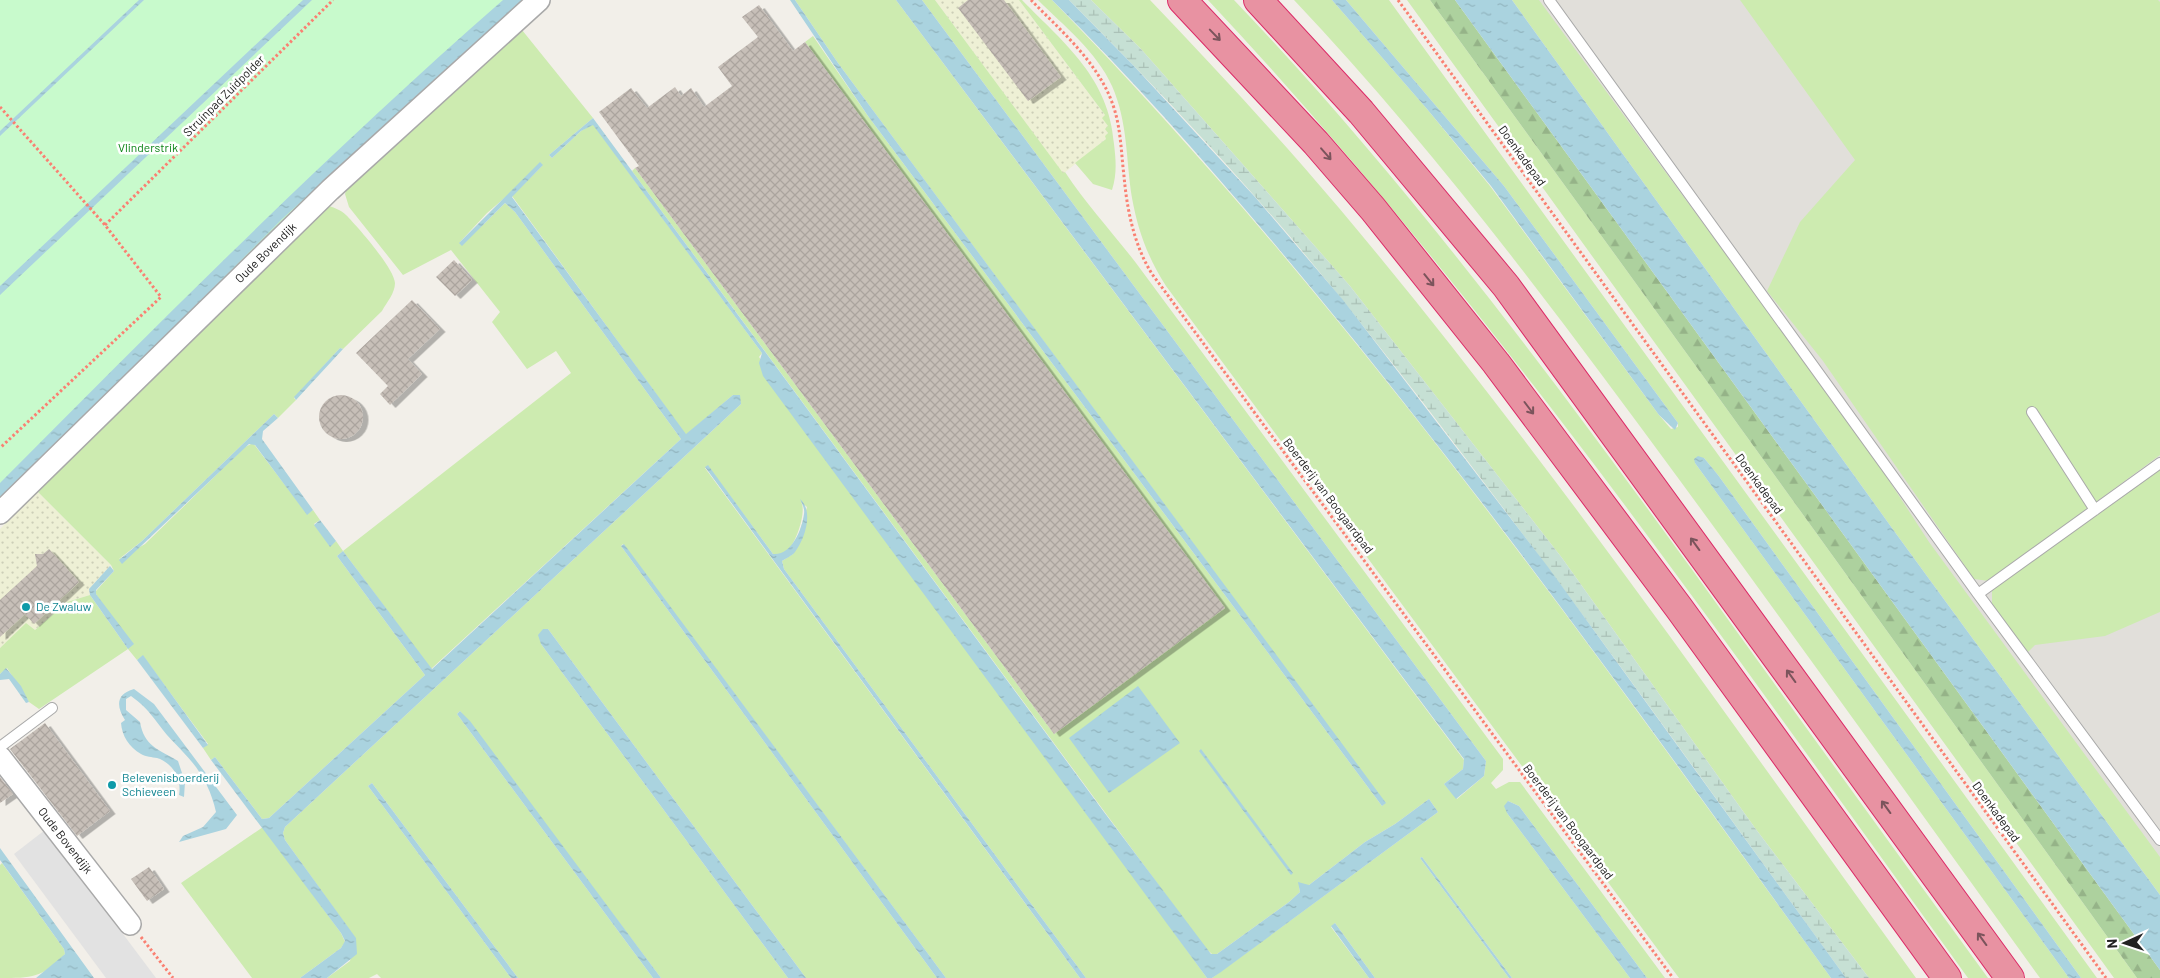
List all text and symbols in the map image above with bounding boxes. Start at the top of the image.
one-way arrow [1209,29,1221,42]
street label: Struinpad Zuidpolder [180,51,267,139]
street label: Doenkadepad [1496,123,1549,188]
park label: Vlinderstrik [118,140,178,154]
one-way arrow [1320,148,1332,161]
street label: Oude Bovendijk [232,219,299,285]
one-way arrow [1424,273,1435,286]
one-way arrow [1524,401,1534,415]
street label: Boerderij van Boogaardpad [1281,435,1377,556]
street label: Doenkadepad [1733,451,1786,516]
one-way arrow [1690,538,1700,552]
place label: De Zwaluw [36,599,92,613]
marker: De Zwaluw [20,601,32,613]
one-way arrow [1786,669,1796,683]
street label: Boerderij van Boogaardpad [1521,761,1617,882]
place label: Belevenisboerderij Schieveen [122,770,219,798]
marker: Belevenisboerderij Schieveen [106,779,118,791]
street label: Doenkadepad [1970,779,2023,844]
one-way arrow [1881,800,1891,814]
street label: Oude Bovendijk [36,804,96,876]
north arrow [2100,918,2150,968]
one-way arrow [1977,932,1987,946]
text: N [2103,939,2120,949]

